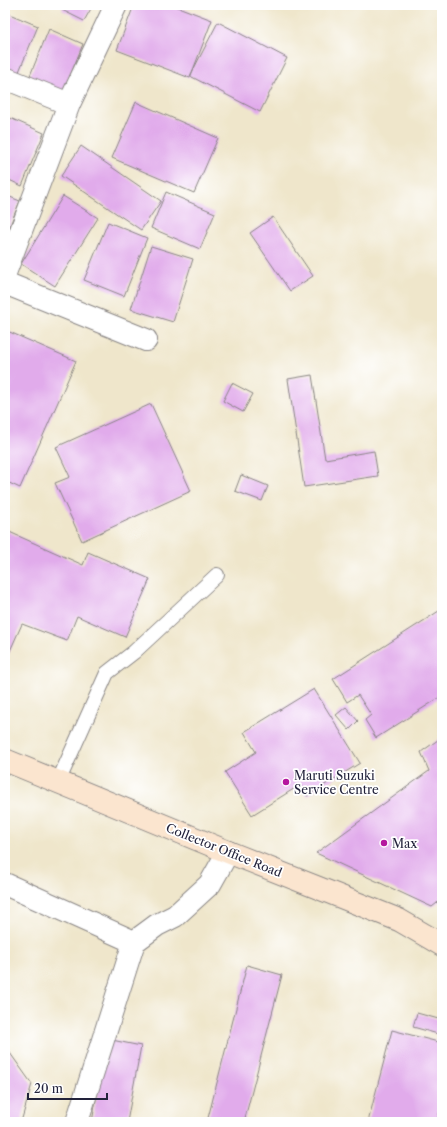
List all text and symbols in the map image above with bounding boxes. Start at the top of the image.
place label: Maruti Suzuki Service Centre [294,768,379,797]
marker: Maruti Suzuki Service Centre [281,777,291,787]
street label: Collector Office Road [164,820,285,880]
place label: Max [392,836,417,851]
marker: Max [379,838,389,848]
scale bar [28,1075,107,1101]
text: 20 m [34,1081,63,1096]

